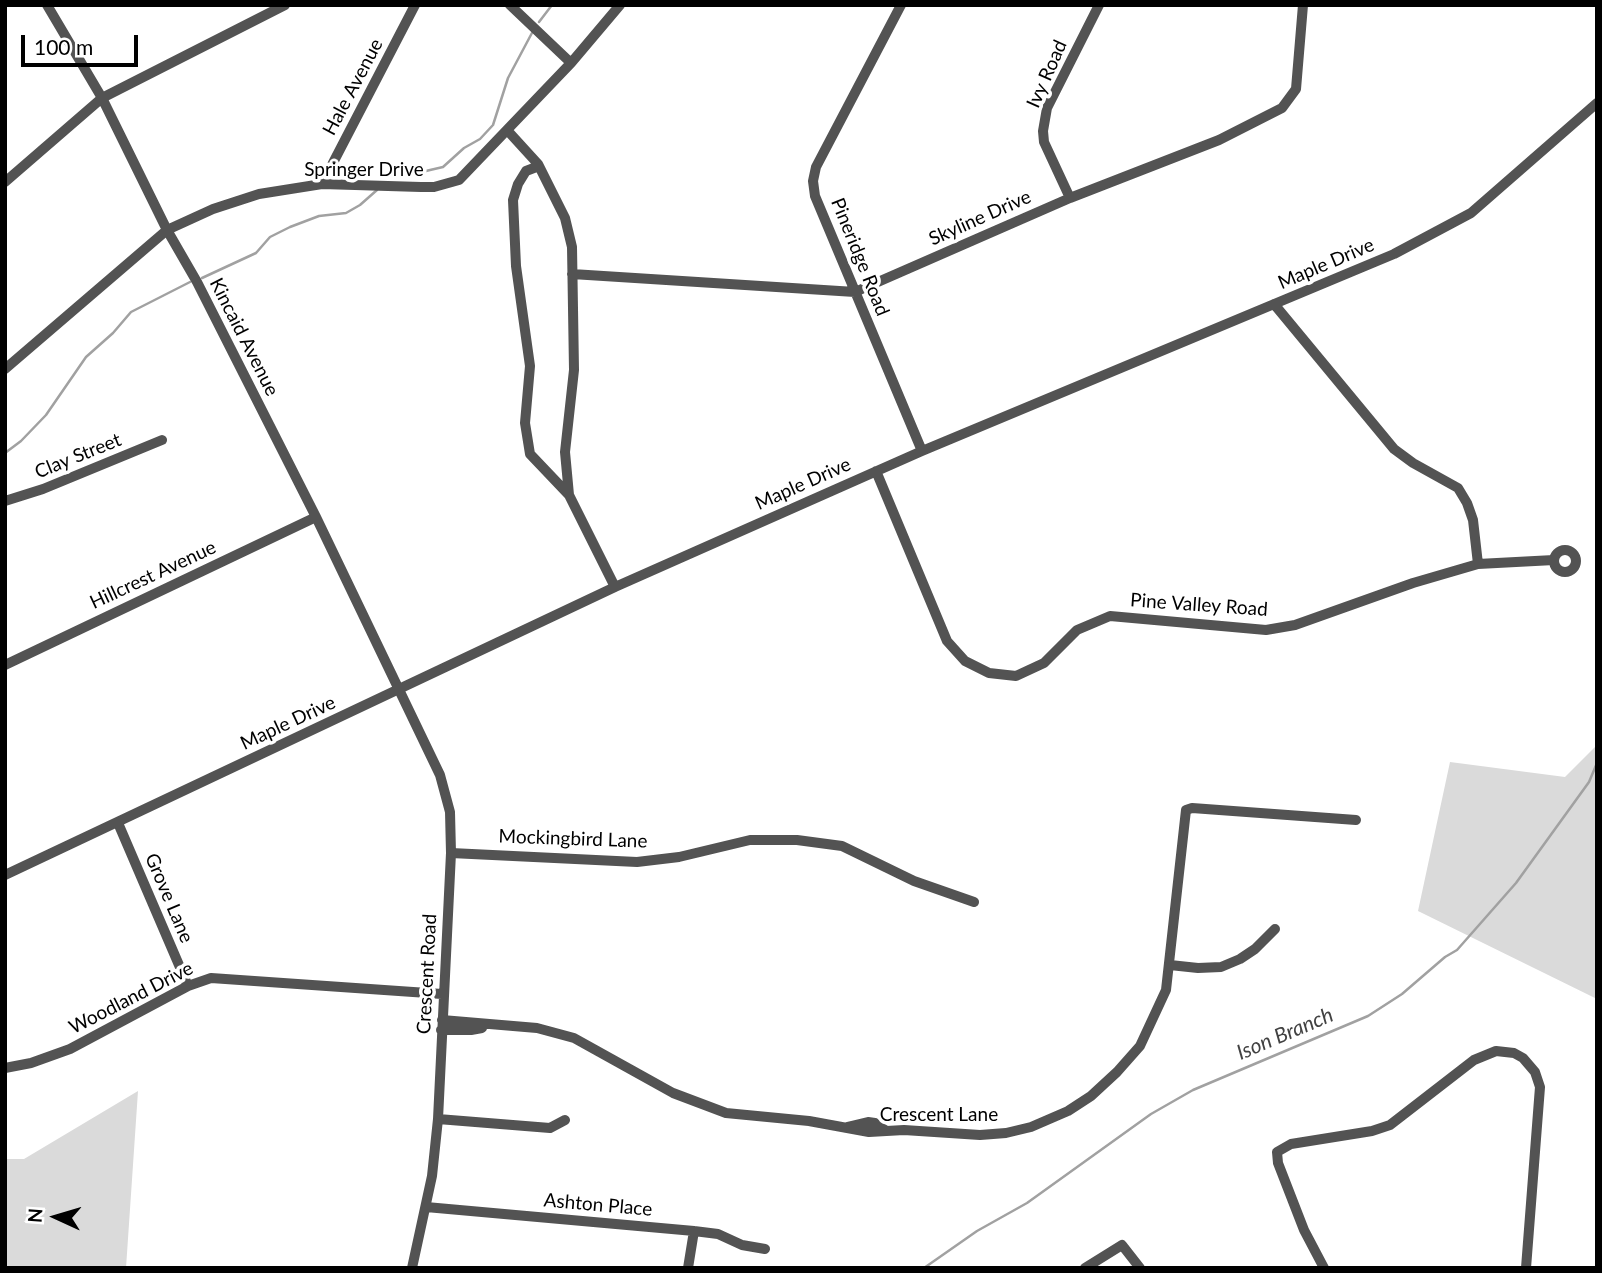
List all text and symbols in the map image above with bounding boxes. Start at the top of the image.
scale bar [24,21,142,65]
text: 100 m [34,34,93,59]
street label: Hale Avenue [318,35,388,139]
street label: Ivy Road [1022,37,1072,111]
street label: Springer Drive [304,159,424,181]
street label: Skyline Drive [925,185,1035,251]
street label: Pineridge Road [826,195,894,319]
street label: Maple Drive [1275,234,1377,294]
street label: Kincaid Avenue [205,274,283,400]
street label: Clay Street [32,428,124,484]
street label: Maple Drive [752,453,854,515]
street label: Hillcrest Avenue [86,536,220,614]
street label: Pine Valley Road [1129,589,1269,621]
street label: Maple Drive [237,691,339,755]
street label: Mockingbird Lane [498,825,648,853]
street label: Grove Lane [140,850,198,946]
street label: Crescent Road [412,913,442,1035]
street label: Woodland Drive [65,957,197,1039]
water label: Ison Branch [1233,1002,1337,1066]
street label: Crescent Lane [880,1104,998,1126]
north arrow [21,1182,91,1252]
street label: Ashton Place [543,1189,653,1221]
text: N [23,1207,47,1224]

